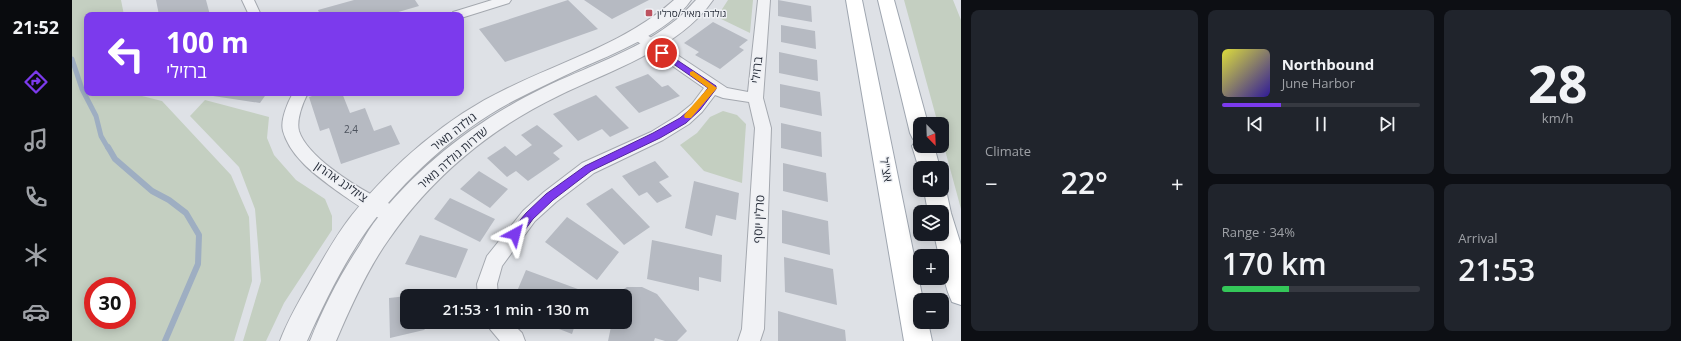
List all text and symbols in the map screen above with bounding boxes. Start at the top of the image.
place label: גולדה מאיר/סרלין [657,6,726,20]
marker: גולדה מאיר/סרלין [644,8,654,18]
text: 21:52 [13,15,59,39]
text: 100 m [166,23,249,61]
icon: left [100,28,152,80]
pin [645,36,679,70]
icon: arrive [651,42,673,64]
text: 28 [1528,47,1587,118]
text: Northbound [1282,54,1374,74]
street label: ברזילי [747,55,766,84]
text: ברזילי [166,59,207,83]
icon: directions [22,68,50,96]
text: June Harbor [1282,74,1355,92]
street label: גולדה מאיר [427,108,480,155]
text: km/h [1542,109,1573,127]
icon: previous [1244,113,1266,135]
icon: pause [1310,113,1332,135]
icon: next [1376,113,1398,135]
north arrow [913,117,949,153]
map controls [913,117,949,329]
house number: 2,4 [344,122,358,136]
street label: שדרות גולדה מאיר [414,122,492,193]
icon: music [22,126,50,154]
text: Climate [985,142,1031,160]
street label: אצ"ל [876,156,897,183]
street label: ציזלינג אהרון [311,157,371,206]
button: sound [913,161,949,197]
text: 22° [1061,162,1108,203]
text: − [985,168,998,198]
text: + [1171,168,1184,198]
icon: phone [22,183,50,211]
street label: סרלין יוסף [749,194,768,244]
button: layers [913,205,949,241]
position arrow [494,213,536,255]
text: Range · 34% [1222,223,1295,241]
text: Arrival [1458,229,1497,247]
icon: climate [22,241,50,269]
text: 170 km [1222,243,1327,284]
button: + [913,249,949,285]
text: 21:53 [1458,249,1535,290]
speed limit sign: 30 [84,277,136,329]
button: − [913,293,949,329]
icon: car [22,298,50,326]
text: 21:53 · 1 min · 130 m [443,299,589,319]

